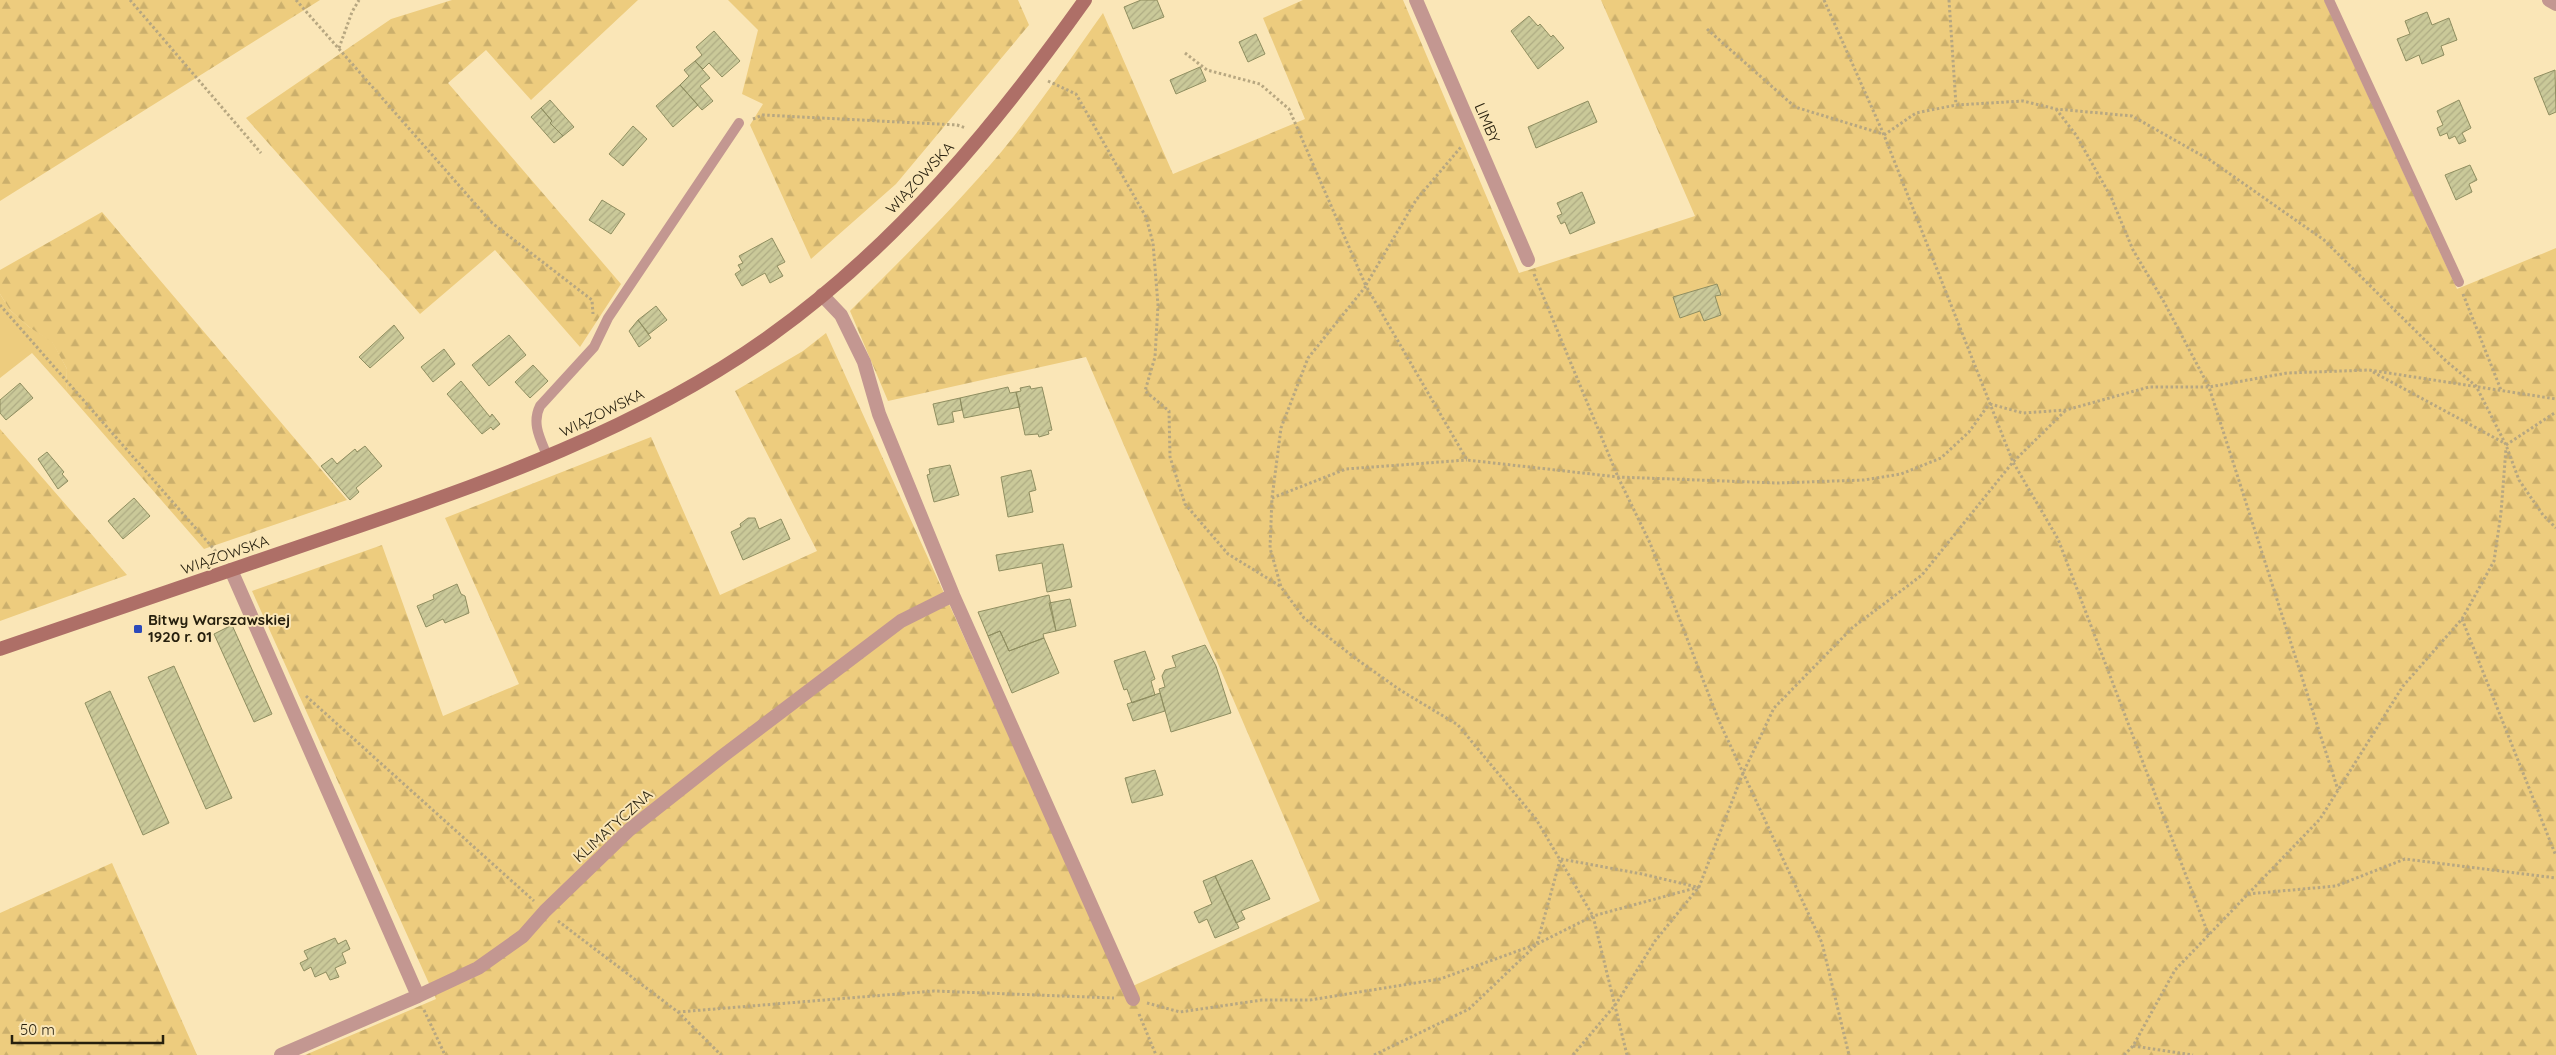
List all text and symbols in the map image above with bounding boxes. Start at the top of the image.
street label: LIMBY [1471,100,1505,146]
street label: WIĄZOWSKA [881,137,958,218]
street label: WIĄZOWSKA [556,384,647,441]
street label: WIĄZOWSKA [178,531,271,578]
place label: Bitwy Warszawskiej 1920 r. 01 [148,610,290,646]
marker: Bitwy Warszawskiej 1920 r. 01 [132,623,144,635]
street label: KLIMATYCZNA [569,785,657,866]
scale bar [12,1012,164,1044]
text: 50 m [20,1020,55,1039]

